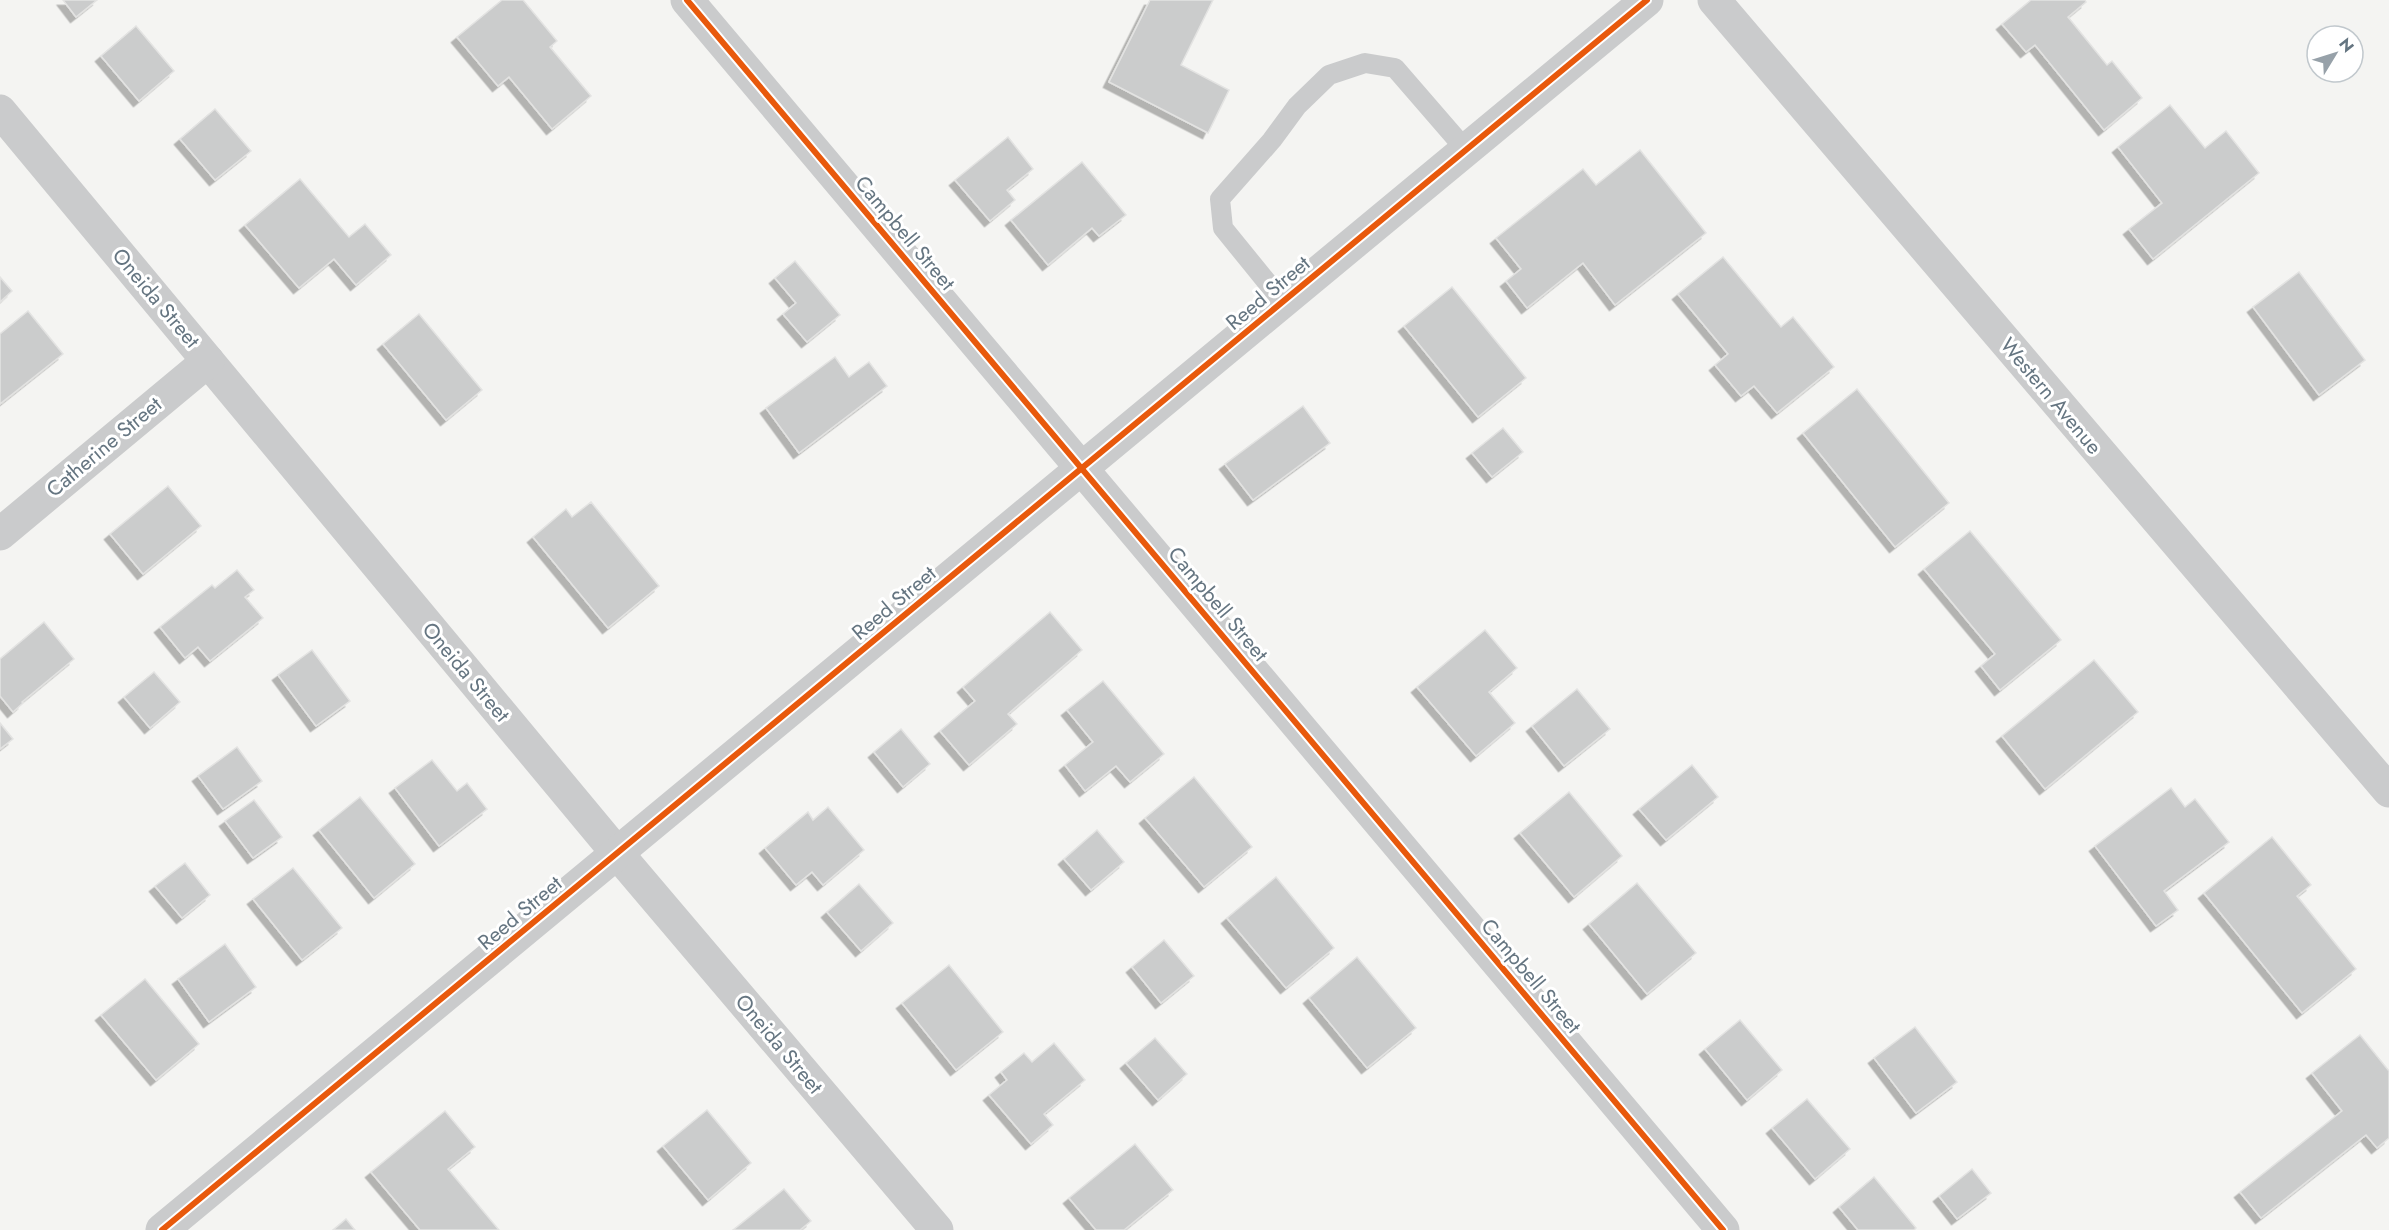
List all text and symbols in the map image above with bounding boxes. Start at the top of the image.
north arrow [2305,24,2365,84]
text: N [2333,33,2359,57]
street label: Campbell Street [848,169,962,297]
street label: Oneida Street [105,241,207,355]
street label: Reed Street [1219,249,1317,337]
street label: Western Avenue [1993,331,2109,461]
street label: Catherine Street [40,390,168,504]
street label: Campbell Street [1161,540,1275,668]
street label: Reed Street [845,559,943,647]
street label: Oneida Street [415,615,517,729]
street label: Reed Street [471,869,569,957]
street label: Campbell Street [1474,912,1588,1040]
street label: Oneida Street [728,987,830,1101]

